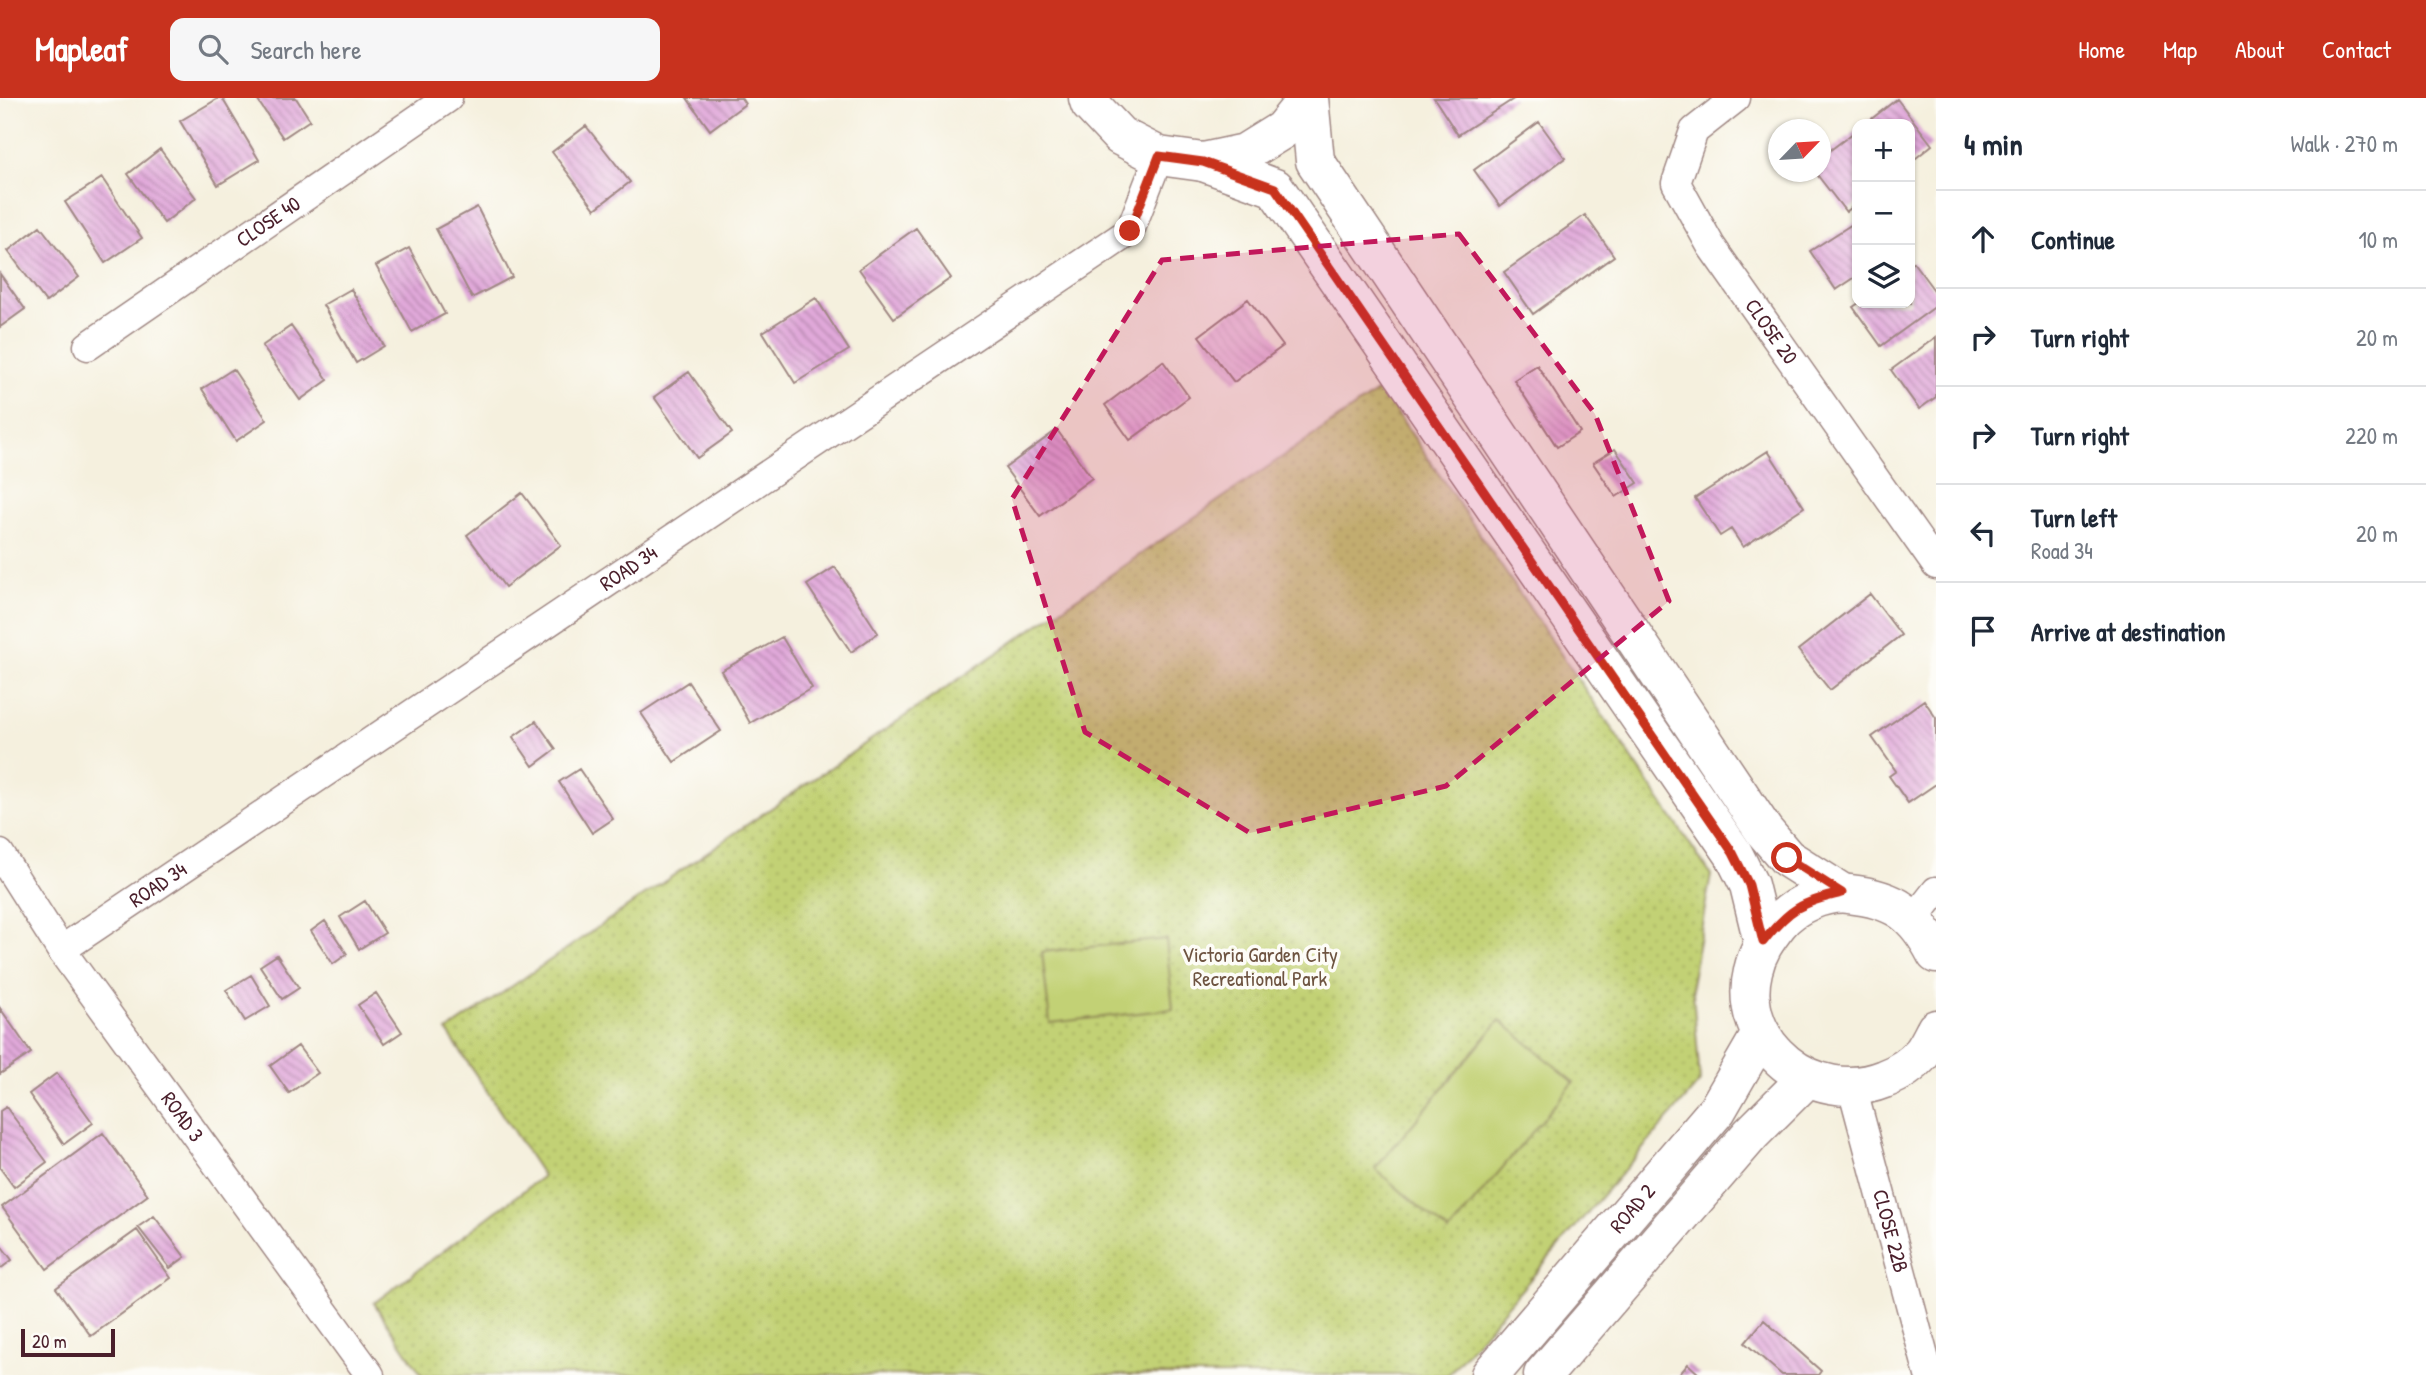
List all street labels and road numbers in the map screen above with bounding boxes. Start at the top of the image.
street label: CLOSE 40 [230,189,306,254]
street label: CLOSE 20 [1738,292,1805,370]
street label: ROAD 34 [594,538,663,598]
street label: ROAD 34 [123,854,192,914]
street label: ROAD 3 [155,1085,211,1148]
street label: ROAD 2 [1603,1177,1661,1239]
street label: CLOSE 22B [1866,1186,1916,1276]

